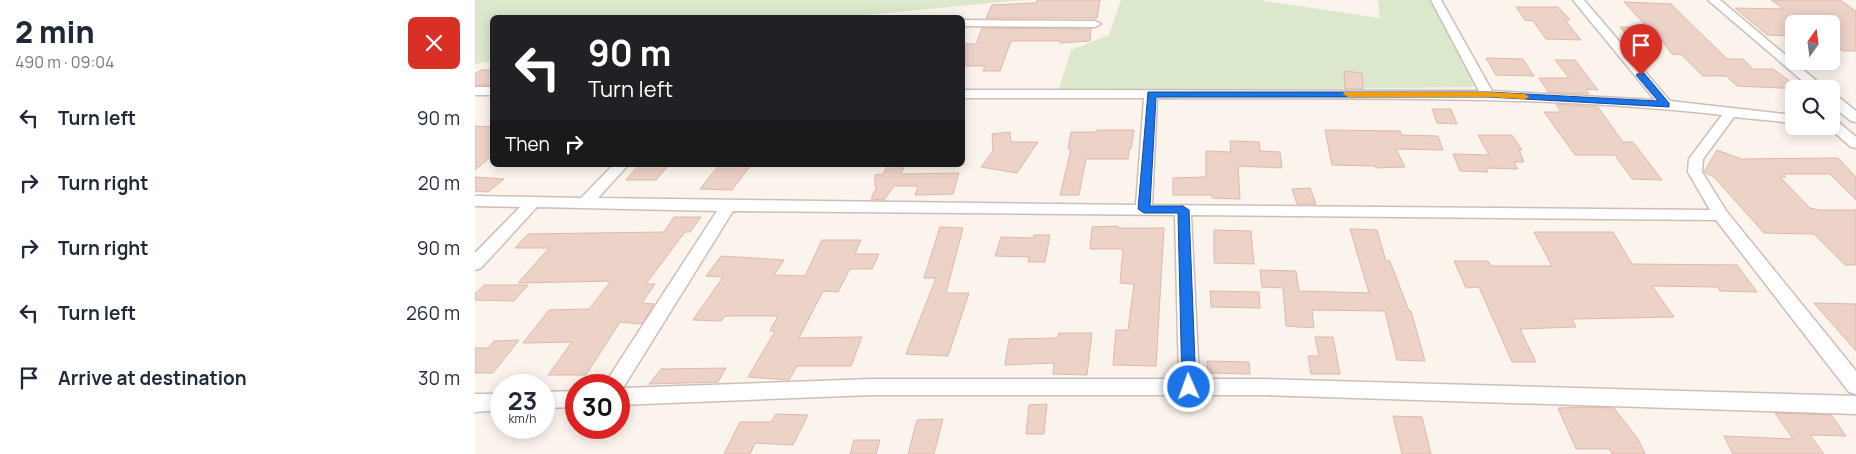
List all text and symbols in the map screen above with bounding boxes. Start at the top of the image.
text: 2 min [15,11,95,52]
north arrow [1785,15,1840,70]
map controls [1785,15,1840,135]
button: close [408,17,460,69]
pin [1620,24,1662,75]
text: 90 m [588,29,671,77]
icon: arrive [1627,31,1655,59]
icon: left [505,35,570,100]
text: 490 m · 09:04 [15,51,114,73]
text: Turn left [588,74,673,104]
button: search [1785,80,1840,135]
icon: left [15,104,43,132]
text: Turn left [58,105,136,131]
text: 90 m [417,105,460,131]
icon: right [560,130,588,158]
text: Then [505,131,550,157]
icon: right [15,169,43,197]
text: Turn right [58,170,148,196]
text: 20 m [418,170,460,196]
icon: right [15,234,43,262]
text: Turn right [58,235,148,261]
text: 90 m [417,235,460,261]
icon: left [15,299,43,327]
text: Turn left [58,300,136,326]
text: 260 m [406,300,460,326]
position arrow [1162,360,1214,412]
icon: arrive [15,364,43,392]
text: Arrive at destination [58,365,247,391]
text: 30 m [418,365,460,391]
speed limit sign: 30 [565,374,630,439]
text: 23 [508,383,537,418]
text: km/h [509,410,536,427]

